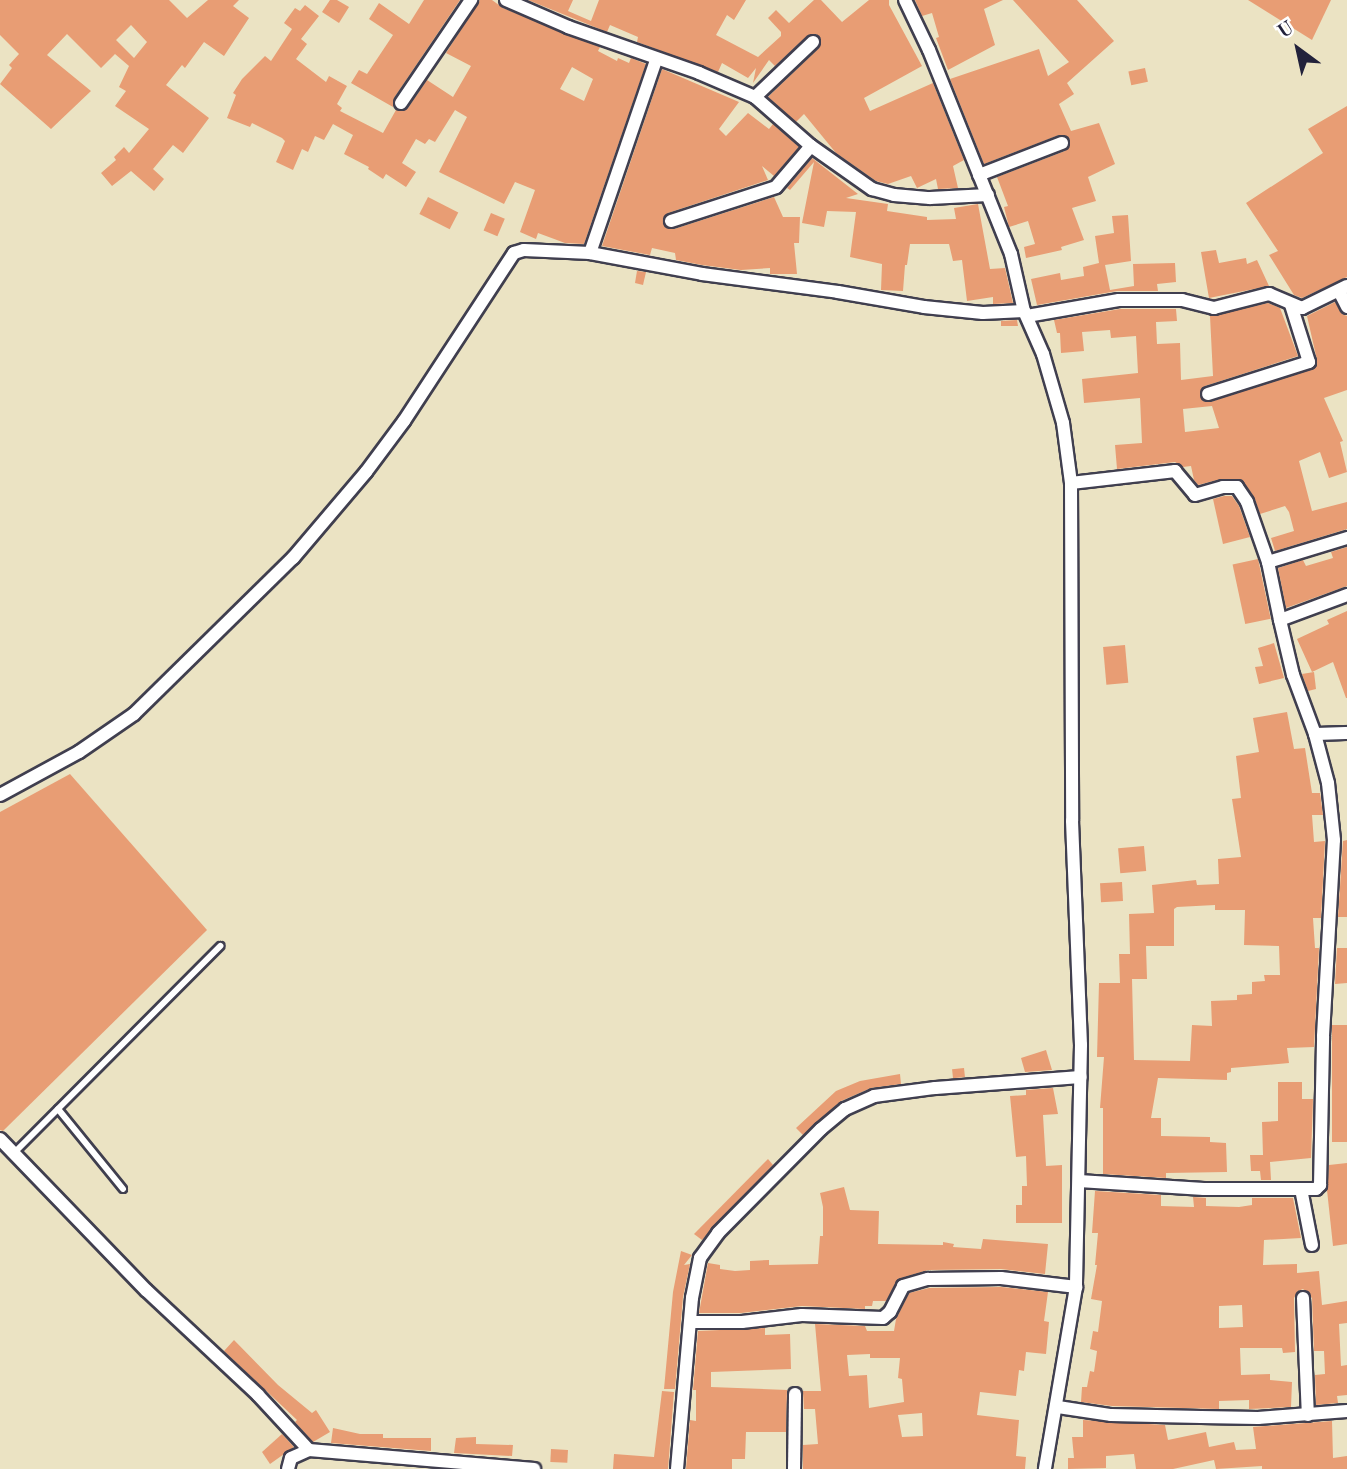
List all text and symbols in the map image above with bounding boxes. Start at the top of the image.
north arrow [1263,14,1333,84]
text: U [1275,19,1298,43]

